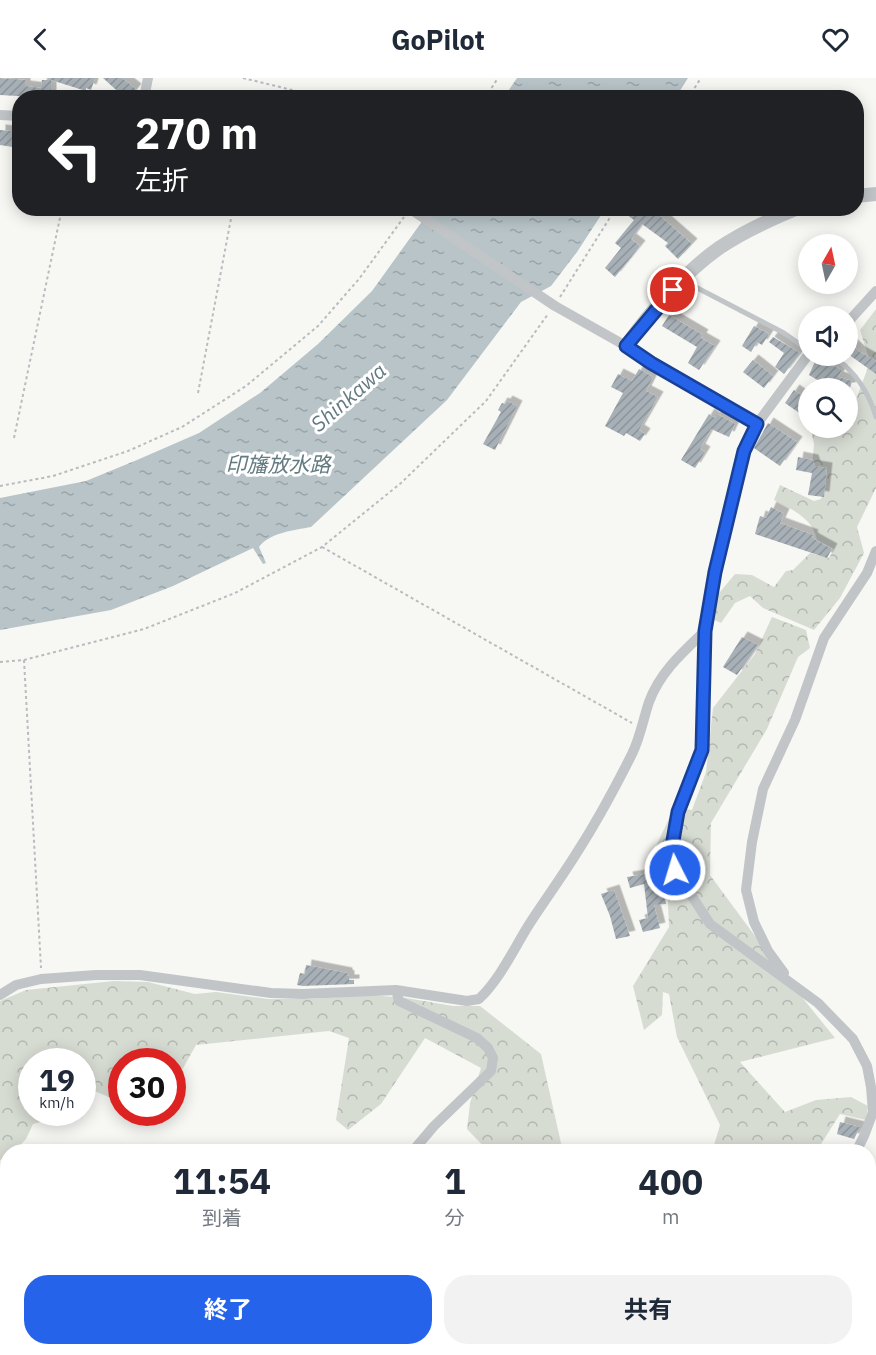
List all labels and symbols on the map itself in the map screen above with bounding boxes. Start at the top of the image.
north arrow [798,234,858,294]
pin [647,264,698,315]
water label: Shinkawa [304,356,392,438]
water label: 印旛放水路 [226,450,332,478]
position arrow [643,838,707,902]
speed limit sign: 30 [108,1048,186,1126]

